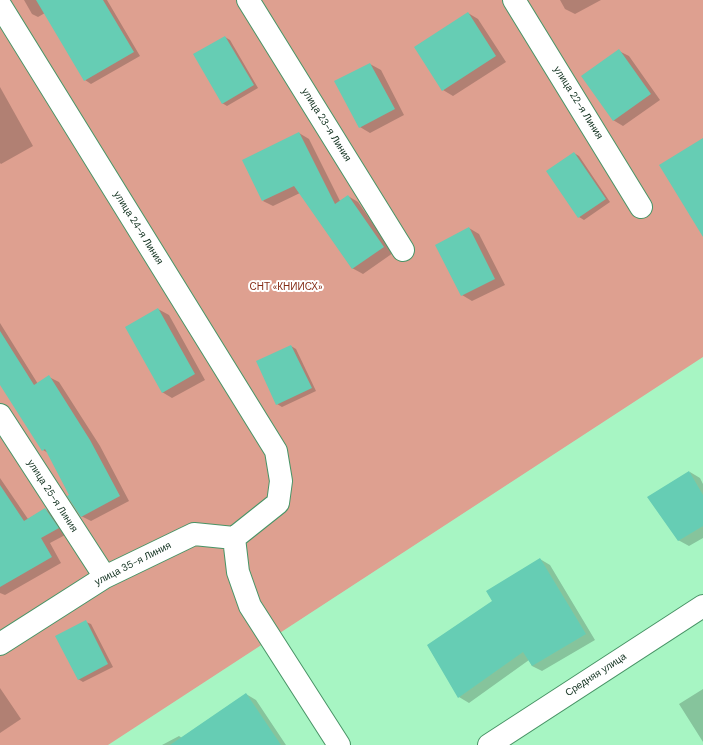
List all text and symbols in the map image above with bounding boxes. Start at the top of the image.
street label: улица 22-я Линия [551,64,605,142]
street label: улица 23-я Линия [299,86,353,164]
street label: улица 24-я Линия [111,189,165,267]
park label: СНТ «КНИИСХ» [249,281,323,293]
street label: улица 25-я Линия [24,457,80,535]
street label: улица 35-я Линия [93,540,173,588]
street label: Средняя улица [563,651,629,699]

